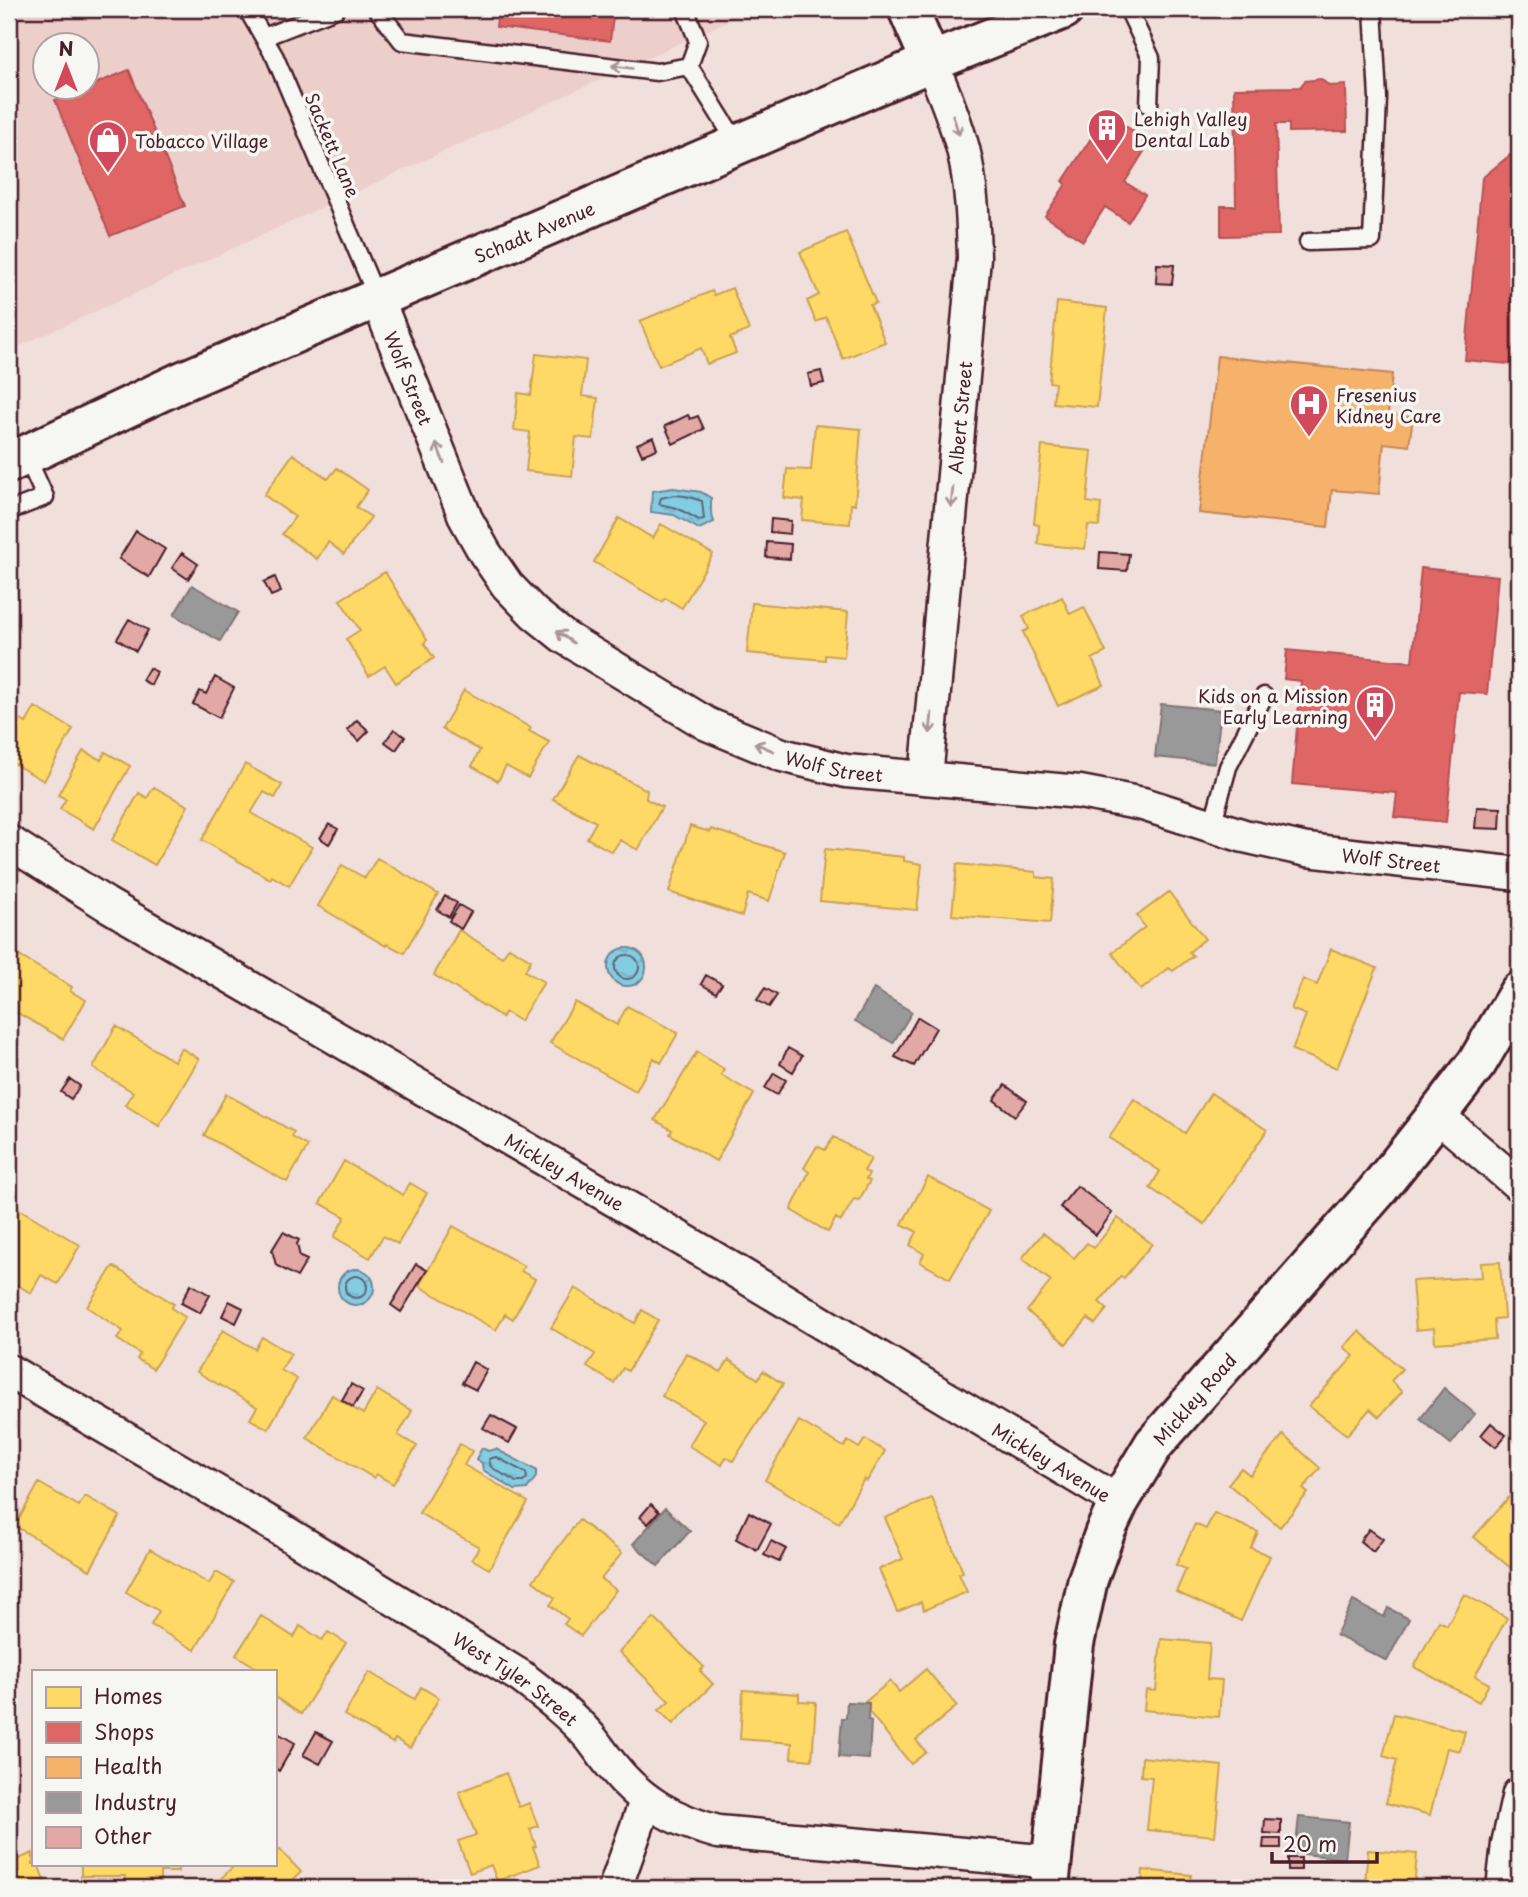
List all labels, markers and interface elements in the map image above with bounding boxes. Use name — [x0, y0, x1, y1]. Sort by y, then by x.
north arrow — [32, 32, 102, 102]
text: N — [58, 34, 74, 62]
one-way arrow — [611, 61, 634, 74]
street label: Sackett Lane — [299, 88, 367, 202]
place label: Lehigh Valley Dental Lab — [1134, 105, 1247, 153]
building icon: Lehigh Valley Dental Lab — [1086, 107, 1128, 162]
one-way arrow — [950, 114, 963, 136]
shop icon: Tobacco Village — [87, 119, 129, 174]
place label: Tobacco Village — [135, 127, 268, 154]
street label: Schadt Avenue — [470, 194, 599, 269]
street label: Wolf Street — [378, 327, 440, 429]
street label: Albert Street — [941, 360, 978, 475]
place label: Fresenius Kidney Care — [1336, 381, 1441, 429]
hospital icon: Fresenius Kidney Care — [1288, 383, 1330, 438]
one-way arrow — [433, 442, 446, 464]
one-way arrow — [945, 485, 958, 508]
one-way arrow — [556, 630, 575, 644]
place label: Kids on a Mission Early Learning — [1198, 682, 1348, 730]
building icon: Kids on a Mission Early Learning — [1354, 684, 1396, 739]
one-way arrow — [924, 712, 937, 734]
one-way arrow — [753, 740, 775, 753]
street label: Wolf Street — [782, 743, 884, 788]
street label: Wolf Street — [1340, 841, 1442, 879]
street label: Mickley Avenue — [500, 1126, 630, 1217]
street label: Mickley Road — [1146, 1347, 1242, 1451]
street label: Mickley Avenue — [987, 1415, 1116, 1508]
street label: West Tyler Street — [448, 1625, 585, 1732]
legend — [32, 1670, 276, 1866]
text: Homes — [94, 1679, 162, 1711]
text: Shops — [94, 1715, 154, 1747]
text: Health — [94, 1749, 162, 1781]
text: Industry — [94, 1785, 177, 1817]
text: Other — [94, 1819, 152, 1851]
scale bar — [1272, 1820, 1378, 1864]
text: 20 m — [1283, 1827, 1337, 1859]

